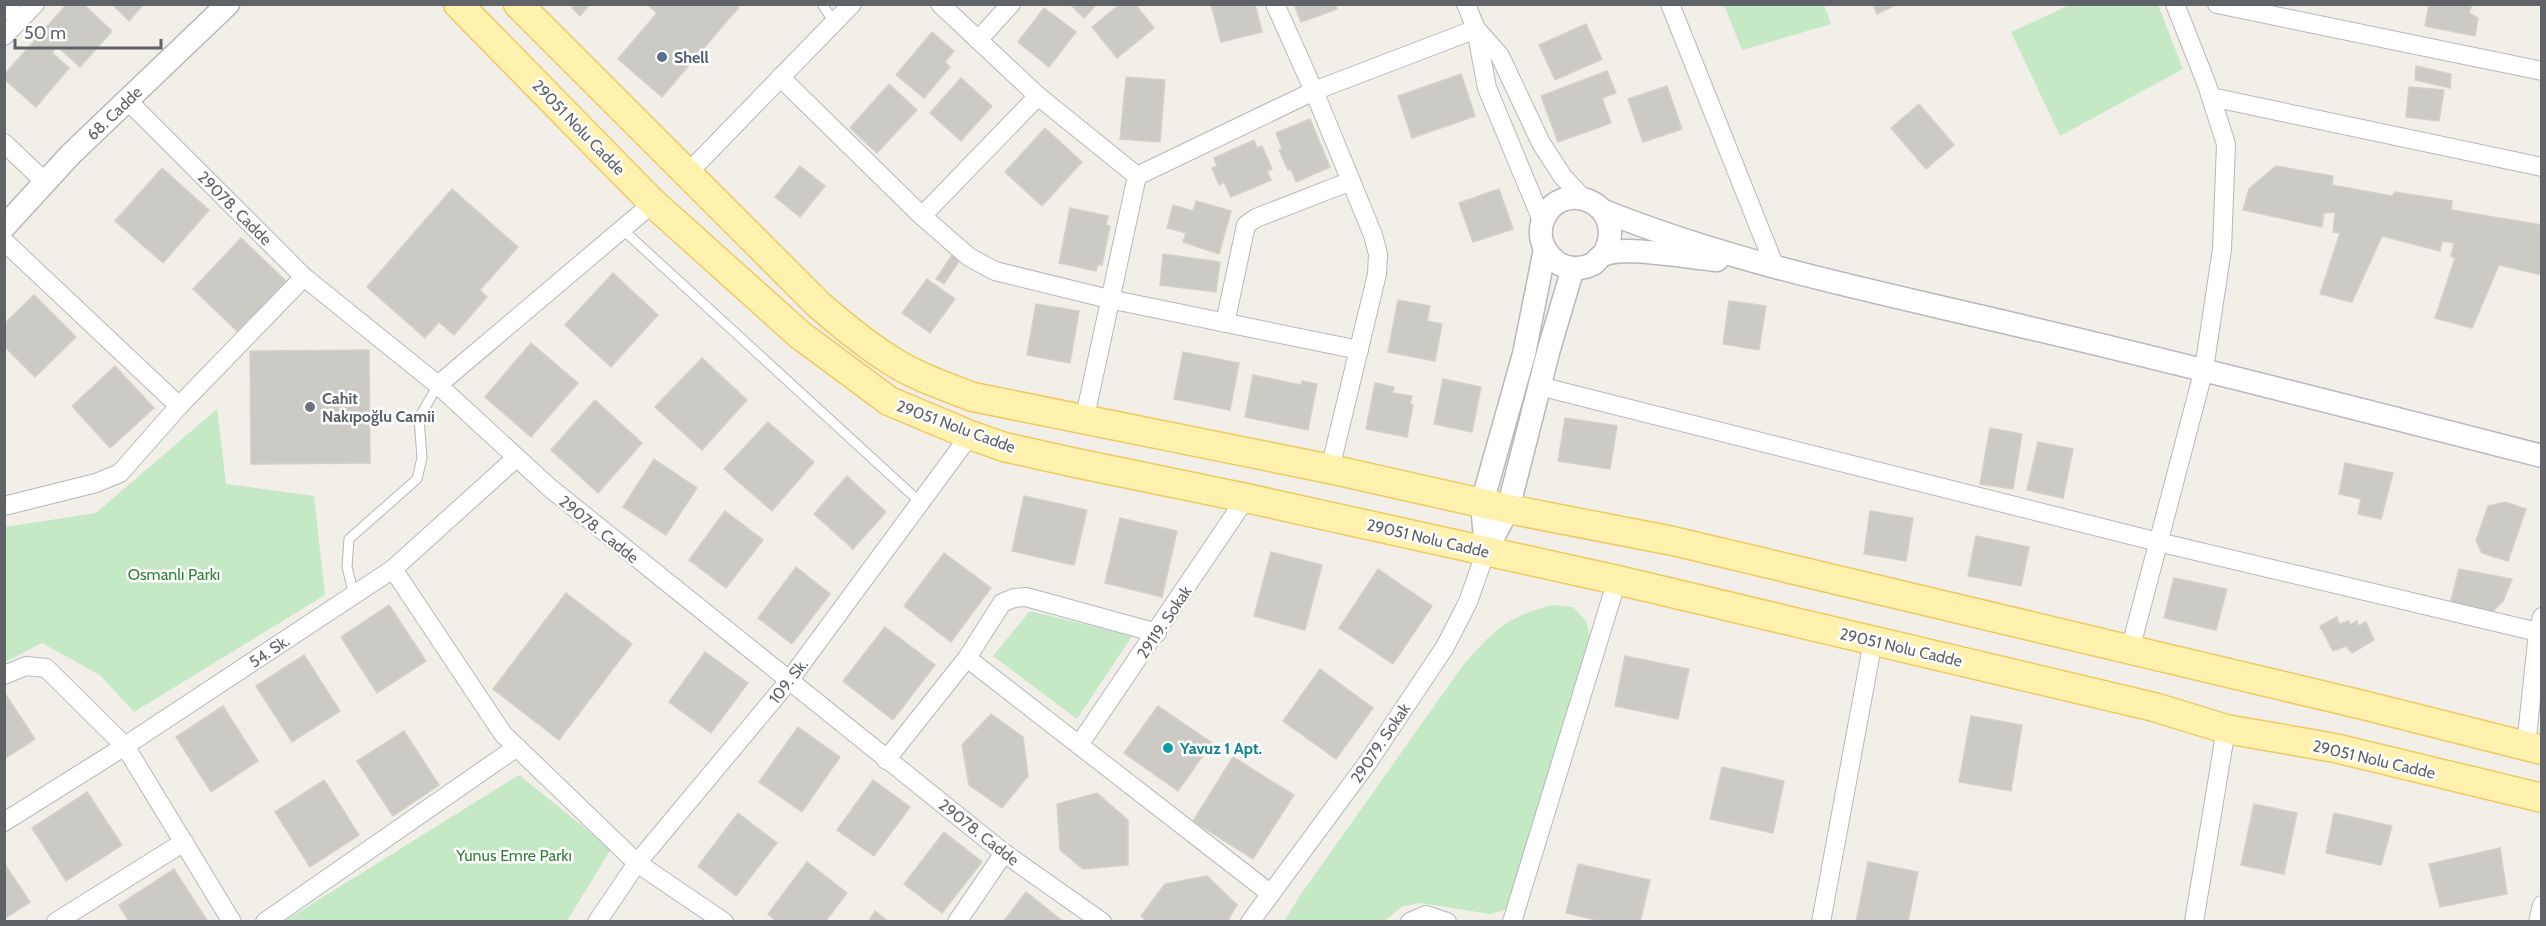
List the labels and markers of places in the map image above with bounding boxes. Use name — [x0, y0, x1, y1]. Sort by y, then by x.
place label: Shell — [674, 48, 709, 67]
marker: Shell — [655, 50, 669, 64]
place label: Cahit Nakıpoğlu Camii — [322, 389, 435, 426]
marker: Cahit Nakıpoğlu Camii — [303, 400, 317, 414]
place label: Yavuz 1 Apt. — [1179, 739, 1262, 758]
marker: Yavuz 1 Apt. — [1161, 741, 1175, 755]

